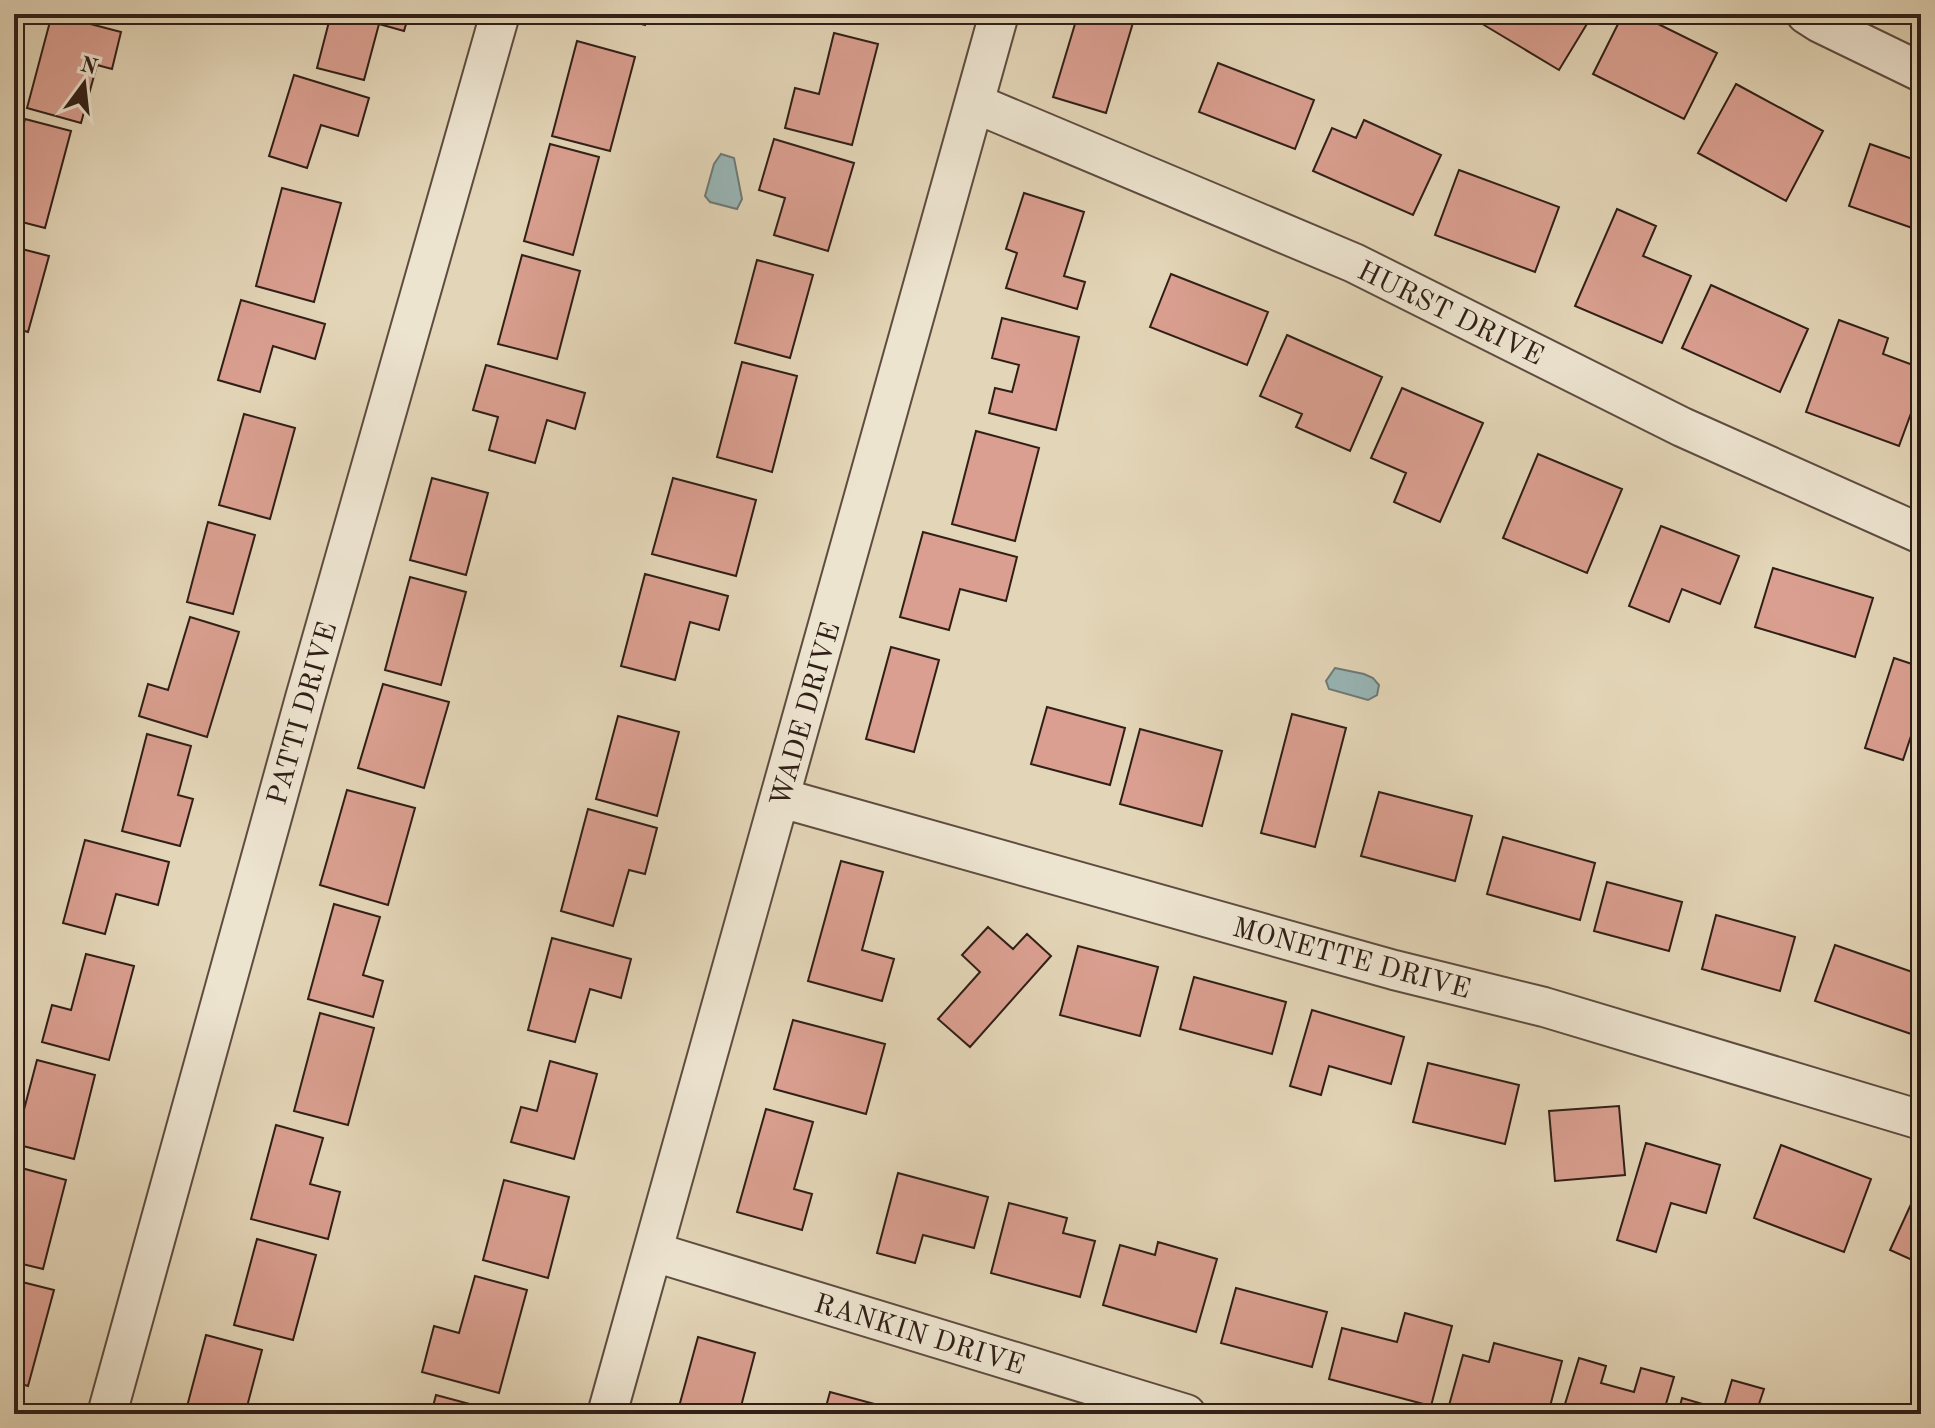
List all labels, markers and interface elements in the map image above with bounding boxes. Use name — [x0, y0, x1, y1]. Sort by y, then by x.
north arrow — [44, 44, 124, 124]
text: N — [78, 54, 100, 79]
street label: HURST DRIVE — [1352, 258, 1547, 372]
street label: PATTI DRIVE — [264, 619, 343, 808]
street label: WADE DRIVE — [767, 620, 847, 810]
street label: MONETTE DRIVE — [1229, 915, 1473, 1005]
street label: RANKIN DRIVE — [811, 1291, 1028, 1381]

